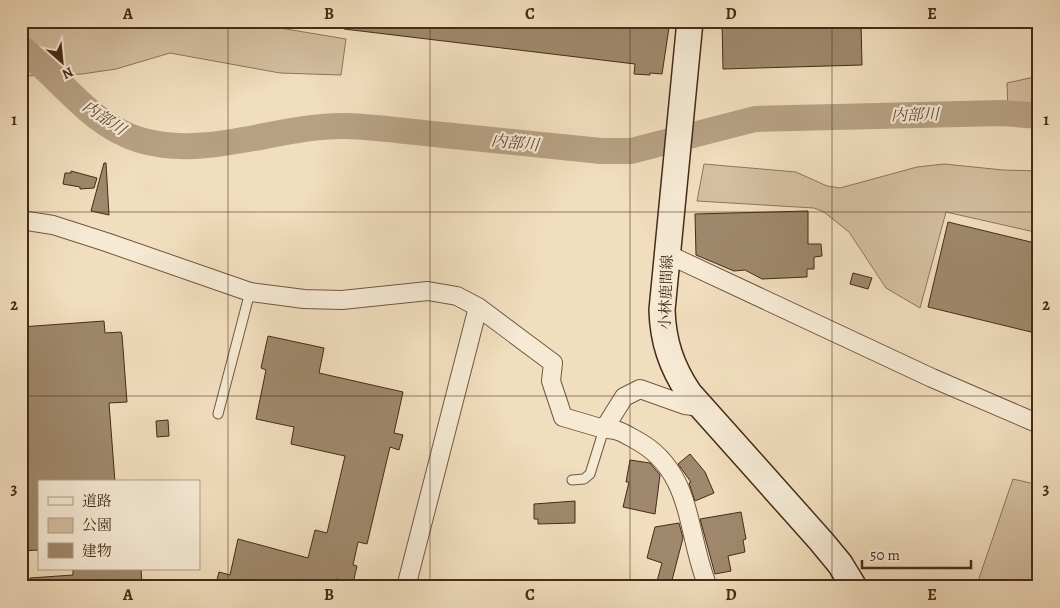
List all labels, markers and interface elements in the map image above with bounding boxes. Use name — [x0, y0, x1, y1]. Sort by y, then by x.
text: A — [122, 3, 134, 25]
text: B — [324, 3, 334, 25]
text: C — [525, 3, 535, 25]
text: D — [725, 3, 737, 25]
text: E — [927, 3, 937, 25]
north arrow — [38, 38, 88, 88]
text: N — [59, 62, 77, 84]
water label: 内部川 — [78, 95, 132, 142]
water label: 内部川 — [891, 104, 941, 126]
text: 1 — [11, 109, 17, 131]
text: 1 — [1043, 109, 1049, 131]
water label: 内部川 — [490, 130, 542, 157]
street label: 小林鹿間線 — [655, 254, 677, 330]
text: 2 — [10, 294, 18, 316]
text: 2 — [1042, 294, 1050, 316]
text: 3 — [11, 478, 18, 500]
text: 3 — [1043, 478, 1050, 500]
legend — [38, 480, 200, 570]
text: 道路 — [82, 491, 112, 511]
text: 公園 — [82, 515, 112, 535]
scale bar — [862, 538, 971, 570]
text: 建物 — [82, 541, 112, 561]
text: 50 m — [870, 545, 900, 565]
text: A — [122, 584, 134, 606]
text: B — [324, 584, 334, 606]
text: C — [525, 584, 535, 606]
text: D — [725, 584, 737, 606]
text: E — [927, 584, 937, 606]

